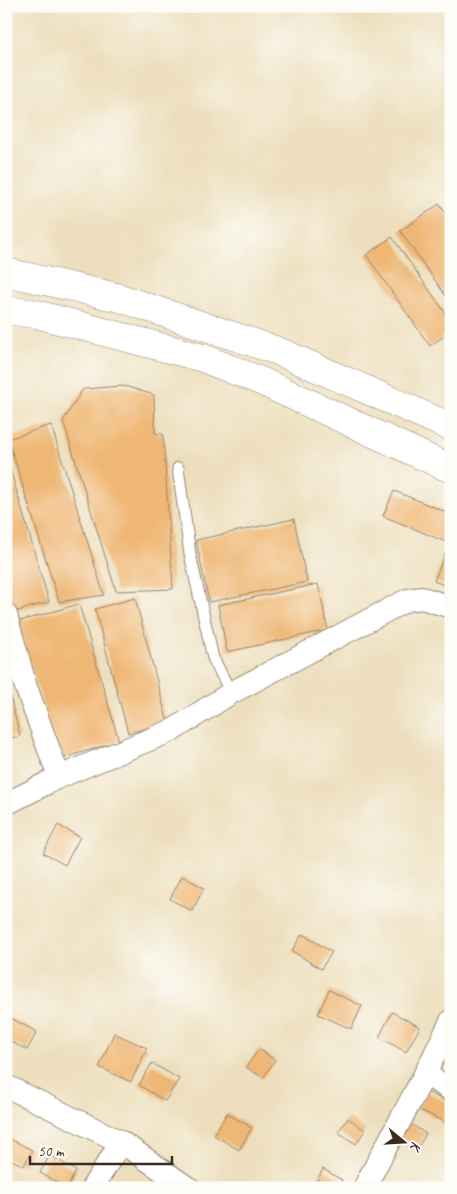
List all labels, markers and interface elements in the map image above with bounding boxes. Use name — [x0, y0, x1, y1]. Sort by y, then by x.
north arrow — [380, 1116, 430, 1166]
scale bar — [30, 1134, 172, 1166]
text: K — [406, 1140, 425, 1155]
text: 50 m — [38, 1142, 65, 1161]

